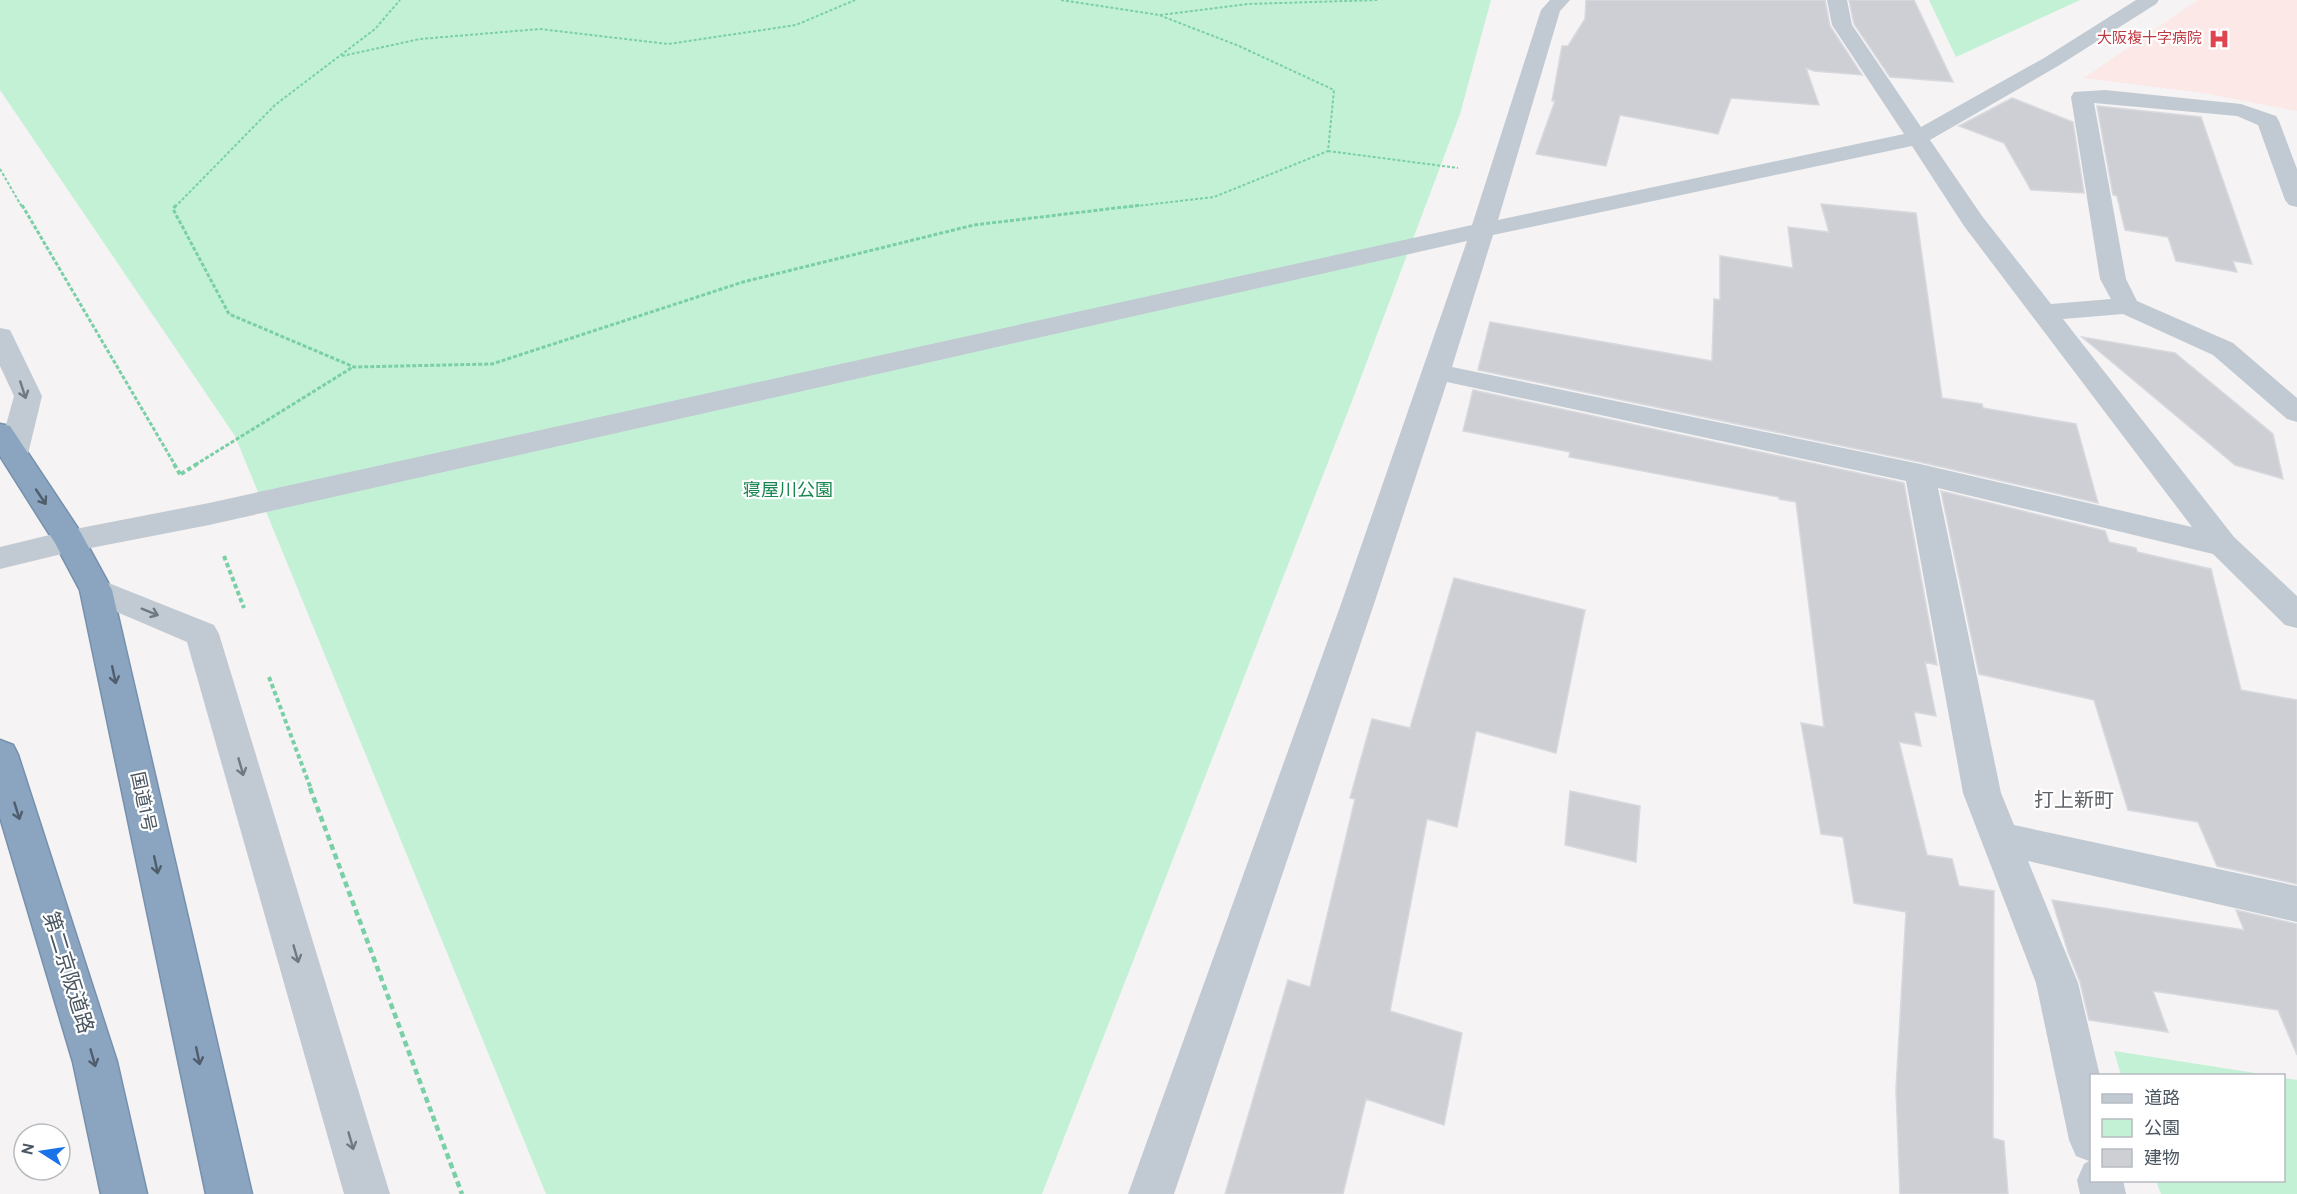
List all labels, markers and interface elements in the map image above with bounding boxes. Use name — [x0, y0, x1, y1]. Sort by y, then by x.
hospital icon: 大阪複十字病院 — [2207, 27, 2231, 51]
place label: 大阪複十字病院 — [2097, 29, 2202, 49]
one-way arrow — [19, 380, 30, 398]
park label: 寝屋川公園 — [743, 480, 833, 503]
one-way arrow — [35, 489, 47, 505]
one-way arrow — [140, 608, 159, 619]
one-way arrow — [109, 665, 121, 684]
one-way arrow — [236, 757, 247, 776]
street label: 国道1号 — [124, 770, 160, 834]
district label: 打上新町 — [2034, 789, 2114, 815]
one-way arrow — [12, 801, 23, 820]
one-way arrow — [151, 856, 163, 875]
street label: 第二京阪道路 — [36, 909, 98, 1037]
one-way arrow — [291, 944, 302, 963]
one-way arrow — [193, 1046, 205, 1065]
one-way arrow — [88, 1048, 99, 1067]
legend — [2090, 1074, 2285, 1182]
text: 道路 — [2144, 1088, 2180, 1111]
text: 公園 — [2144, 1118, 2180, 1141]
north arrow — [12, 1122, 72, 1182]
one-way arrow — [346, 1131, 357, 1150]
text: N — [18, 1142, 40, 1157]
text: 建物 — [2144, 1148, 2180, 1171]

